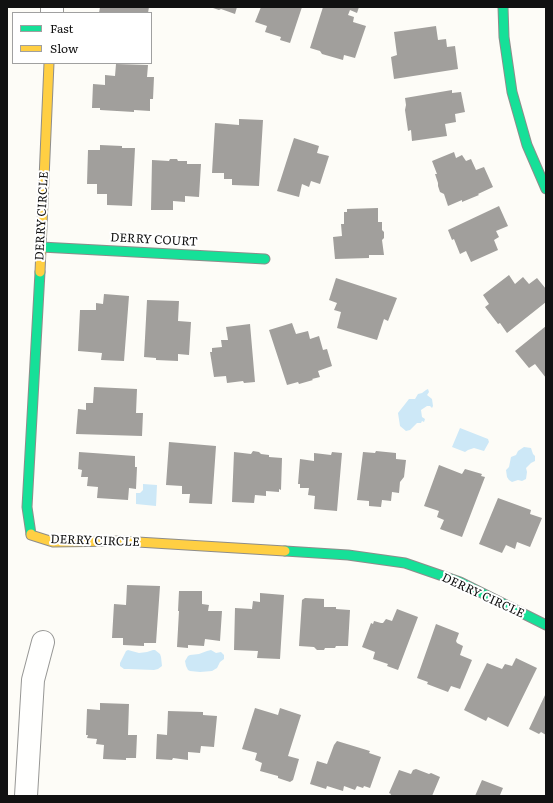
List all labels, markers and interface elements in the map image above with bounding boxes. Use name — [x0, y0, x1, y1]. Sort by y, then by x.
legend — [12, 12, 152, 64]
text: Fast — [50, 19, 73, 37]
text: Slow — [50, 39, 78, 57]
street label: DERRY CIRCLE — [32, 171, 52, 261]
street label: DERRY COURT — [110, 231, 198, 249]
street label: DERRY CIRCLE — [50, 532, 140, 550]
street label: DERRY CIRCLE — [439, 571, 527, 621]

